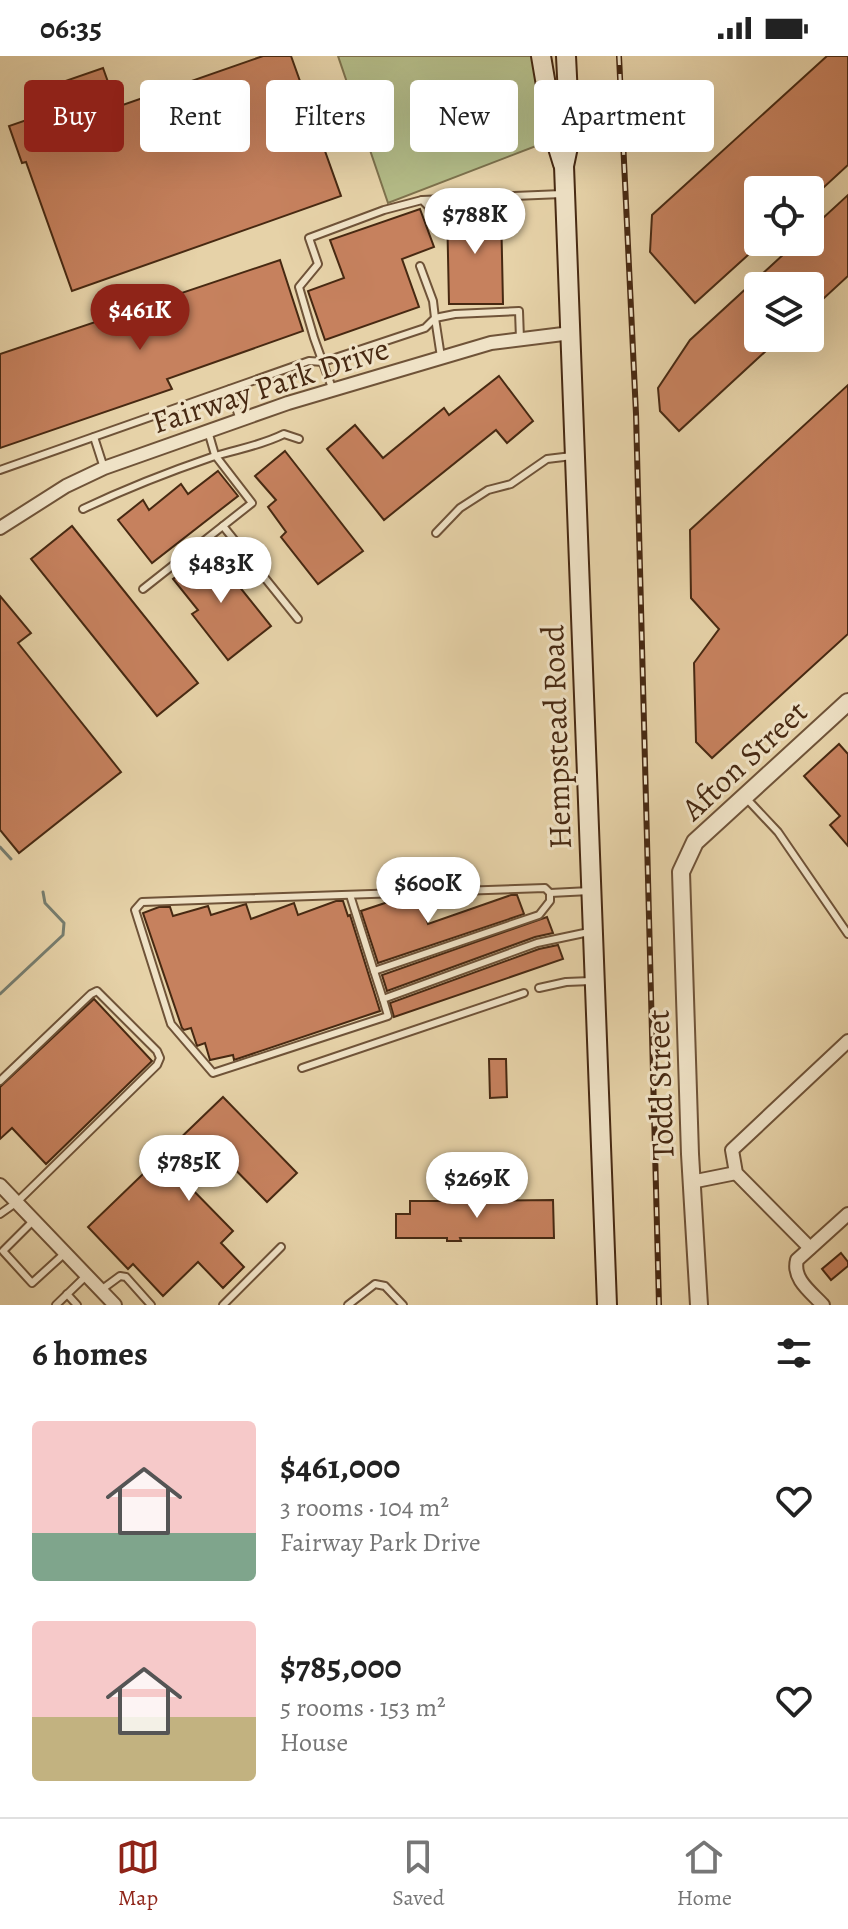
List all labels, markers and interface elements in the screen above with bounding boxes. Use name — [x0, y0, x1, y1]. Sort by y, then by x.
text: 06:35 — [40, 8, 102, 48]
chip: Buy — [24, 80, 124, 152]
chip: Rent — [140, 80, 250, 152]
chip: Filters — [266, 80, 394, 152]
chip: New — [410, 80, 518, 152]
chip: Apartment — [534, 80, 714, 152]
map controls — [744, 176, 824, 352]
button: locate — [744, 176, 824, 256]
pin: $788K — [419, 188, 531, 256]
text: $788K — [442, 196, 508, 231]
button: layers — [744, 272, 824, 352]
pin: $461K — [84, 284, 196, 352]
text: $461K — [109, 292, 171, 327]
street label: Fairway Park Drive — [146, 326, 394, 444]
pin: $483K — [165, 537, 277, 605]
text: $483K — [188, 545, 254, 580]
street label: Hempstead Road — [530, 623, 582, 850]
street label: Afton Street — [670, 690, 817, 831]
pin: $600K — [372, 857, 484, 925]
text: $600K — [394, 865, 462, 900]
street label: Todd Street — [635, 1009, 685, 1161]
pin: $785K — [133, 1135, 245, 1203]
text: $785K — [157, 1143, 221, 1178]
pin: $269K — [421, 1152, 533, 1220]
text: $269K — [444, 1160, 510, 1195]
text: 6 homes — [32, 1330, 148, 1377]
icon: filters — [772, 1331, 816, 1375]
text: $461,000 — [280, 1443, 400, 1490]
icon: home — [96, 1453, 192, 1549]
icon: heart — [772, 1479, 816, 1523]
text: 3 rooms · 104 m² — [280, 1490, 449, 1525]
text: Fairway Park Drive — [280, 1525, 481, 1560]
text: $785,000 — [280, 1643, 402, 1690]
icon: home — [96, 1653, 192, 1749]
icon: heart — [772, 1679, 816, 1723]
text: 5 rooms · 153 m² — [280, 1690, 446, 1725]
text: House — [280, 1725, 348, 1760]
tab: Map — [116, 1835, 160, 1913]
tab: Saved — [392, 1835, 444, 1913]
tab: Home — [677, 1835, 732, 1913]

